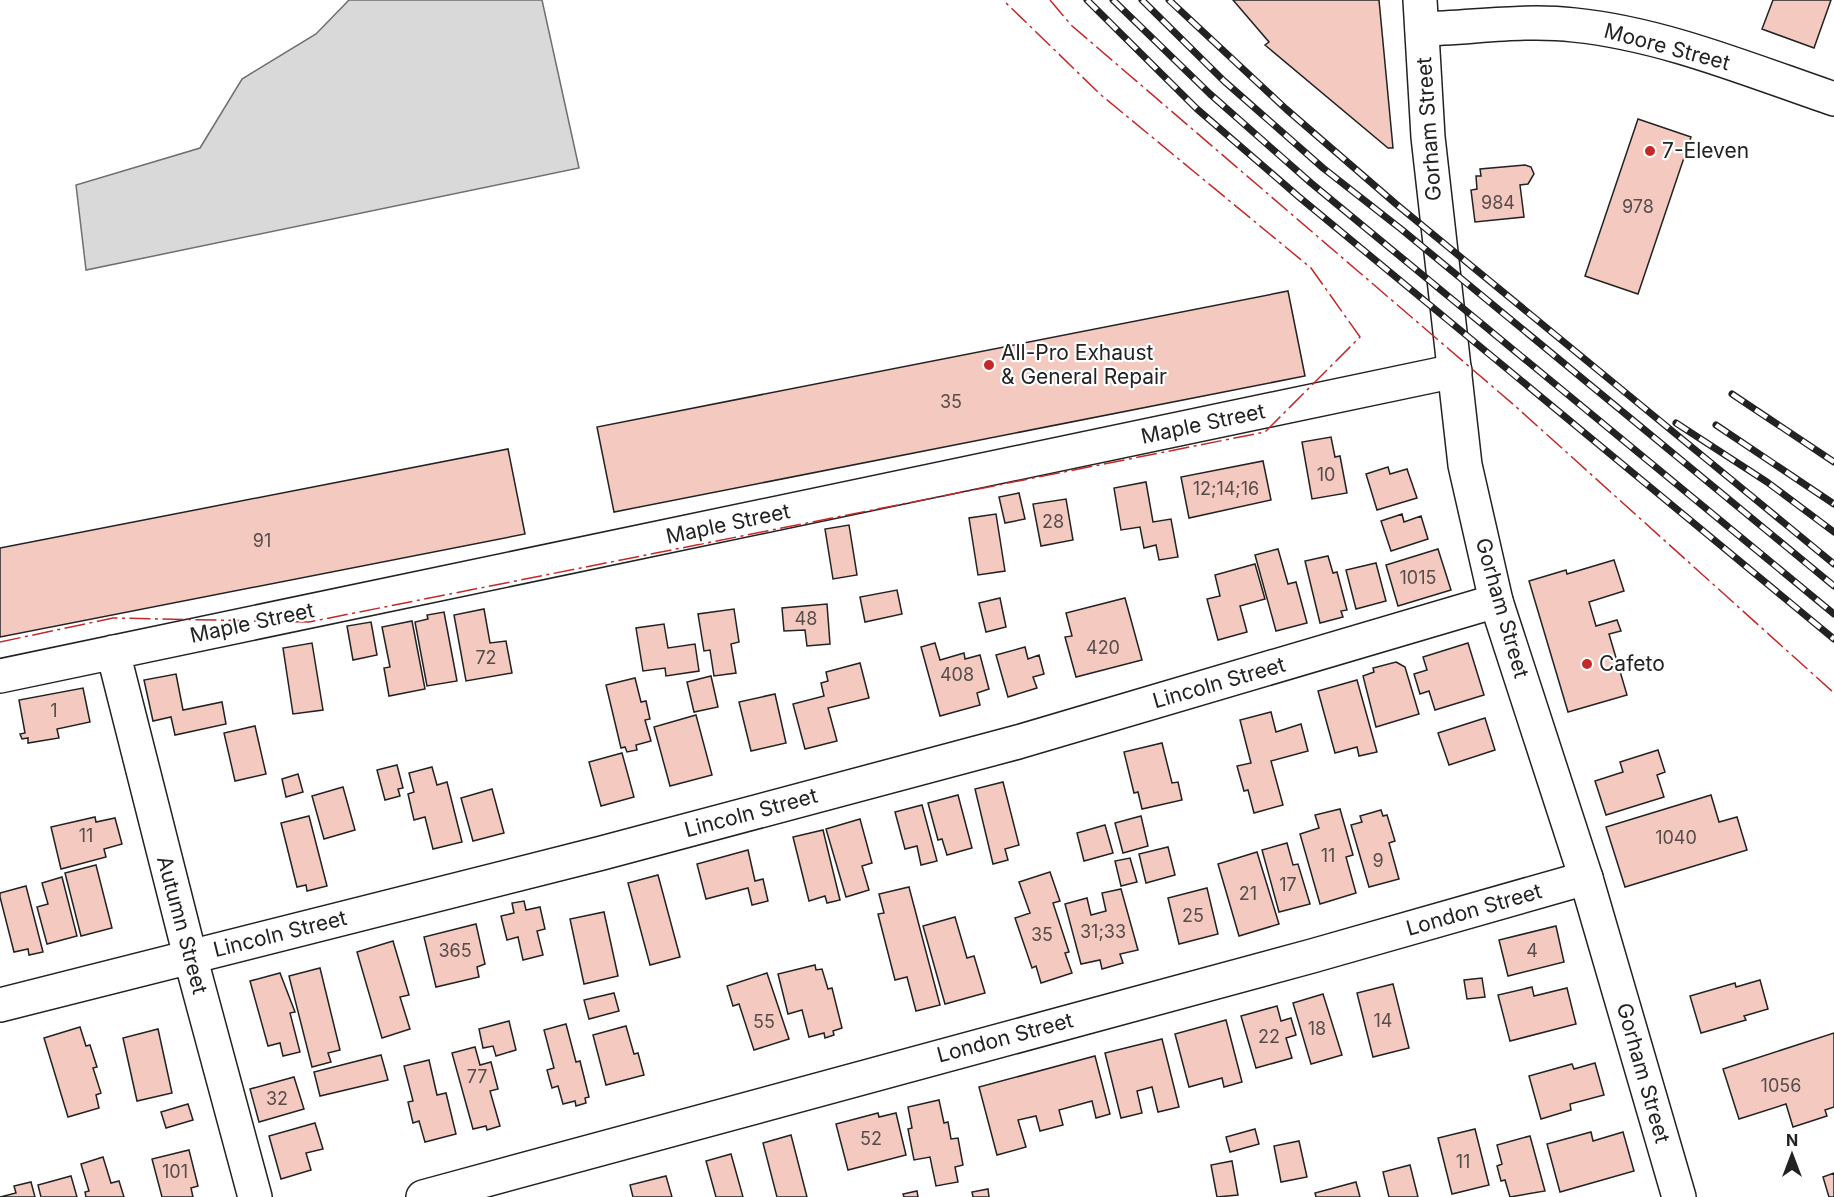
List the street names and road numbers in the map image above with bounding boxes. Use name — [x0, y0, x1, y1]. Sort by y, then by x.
street label: Moore Street — [1602, 18, 1733, 75]
street label: Gorham Street — [1411, 56, 1446, 202]
street label: Maple Street — [1139, 398, 1267, 449]
street label: Maple Street — [664, 498, 792, 549]
street label: Gorham Street — [1471, 535, 1534, 681]
street label: Maple Street — [188, 597, 316, 648]
street label: Lincoln Street — [1150, 652, 1288, 713]
street label: Lincoln Street — [682, 783, 820, 842]
street label: Autumn Street — [152, 853, 213, 997]
street label: London Street — [1403, 878, 1545, 941]
street label: Lincoln Street — [211, 905, 349, 962]
street label: Gorham Street — [1612, 1000, 1675, 1146]
street label: London Street — [934, 1007, 1076, 1068]

